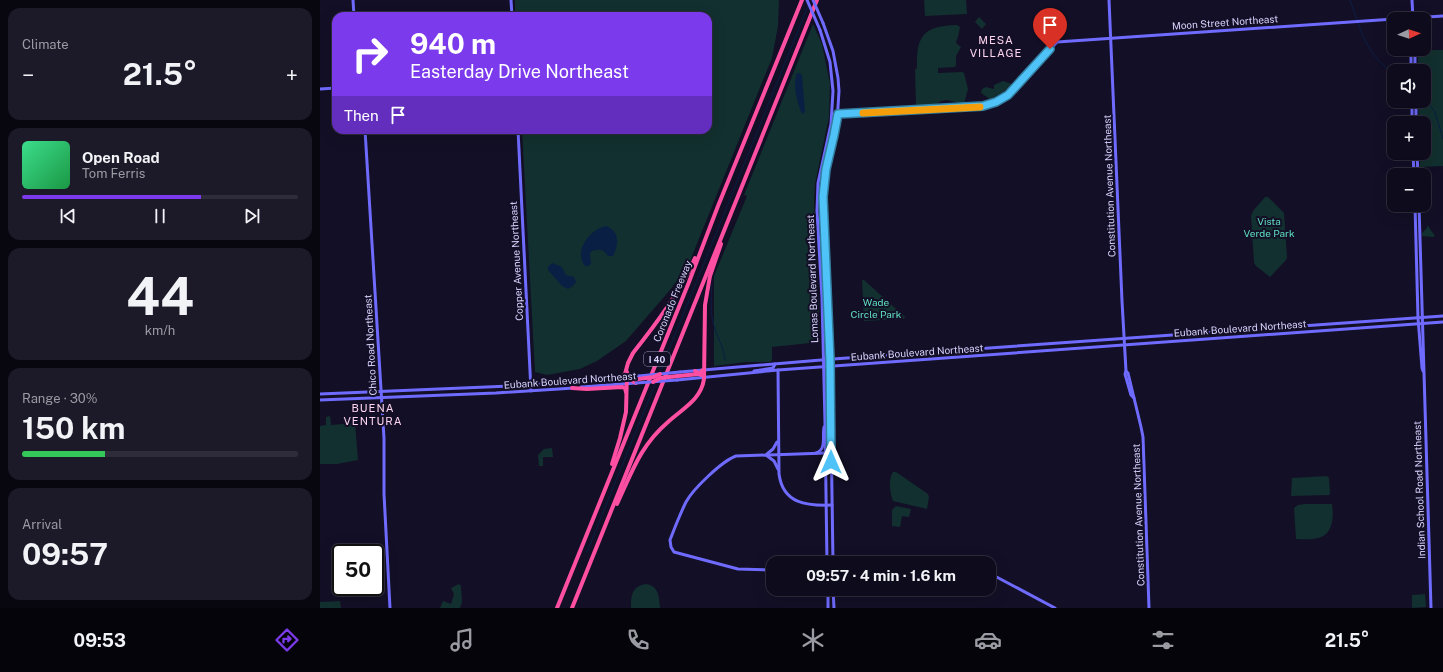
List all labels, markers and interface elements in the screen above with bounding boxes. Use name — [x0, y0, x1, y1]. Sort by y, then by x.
pin — [1033, 8, 1067, 49]
street label: Moon Street Northeast — [1172, 12, 1279, 32]
north arrow — [1387, 12, 1431, 56]
map controls — [1387, 12, 1431, 212]
icon: arrive — [1039, 14, 1061, 36]
text: 940 m — [410, 27, 496, 60]
icon: right — [344, 28, 396, 80]
district label: MESA VILLAGE — [970, 34, 1022, 59]
text: Climate — [22, 37, 69, 52]
text: 21.5° — [123, 56, 197, 92]
text: Easterday Drive Northeast — [410, 61, 629, 82]
text: − — [22, 62, 34, 88]
text: + — [286, 62, 298, 88]
button: sound — [1387, 64, 1431, 108]
icon: arrive — [387, 104, 409, 126]
text: Then — [344, 107, 379, 124]
street label: Constitution Avenue Northeast — [1101, 114, 1117, 257]
button: + — [1387, 116, 1431, 160]
text: Open Road — [82, 149, 160, 166]
text: Tom Ferris — [82, 166, 145, 181]
button: − — [1387, 168, 1431, 212]
street label: Copper Avenue Northeast — [507, 201, 525, 321]
icon: previous — [57, 205, 79, 227]
icon: pause — [149, 205, 171, 227]
icon: next — [241, 205, 263, 227]
street label: Lomas Boulevard Northeast — [804, 214, 820, 343]
park label: Vista Verde Park — [1243, 215, 1295, 239]
street label: Coronado Freeway — [650, 258, 694, 343]
text: 44 — [126, 266, 194, 327]
street label: Chico Road Northeast — [361, 294, 379, 396]
park label: Wade Circle Park — [851, 296, 902, 320]
street label: Eubank Boulevard Northeast — [1173, 317, 1307, 339]
text: km/h — [145, 323, 175, 338]
street label: Eubank Boulevard Northeast — [850, 341, 984, 363]
road number: I 40 — [644, 352, 670, 366]
street label: Eubank Boulevard Northeast — [503, 369, 637, 391]
text: Range · 30% — [22, 391, 98, 406]
district label: BUENA VENTURA — [343, 402, 403, 427]
text: 150 km — [22, 410, 125, 446]
street label: Indian School Road Northeast — [1411, 421, 1427, 559]
position arrow — [810, 441, 852, 483]
street label: Constitution Avenue Northeast — [1130, 443, 1146, 586]
text: Arrival — [22, 517, 62, 532]
text: 09:57 — [22, 536, 108, 572]
speed limit sign: 50 — [332, 544, 384, 596]
text: 09:57 · 4 min · 1.6 km — [806, 567, 956, 584]
icon: directions — [273, 626, 301, 654]
icon: music — [448, 626, 476, 654]
icon: phone — [624, 626, 652, 654]
icon: climate — [799, 626, 827, 654]
icon: car — [974, 626, 1002, 654]
icon: filters — [1149, 626, 1177, 654]
text: 09:53 — [74, 630, 126, 651]
text: 21.5° — [1325, 630, 1369, 651]

